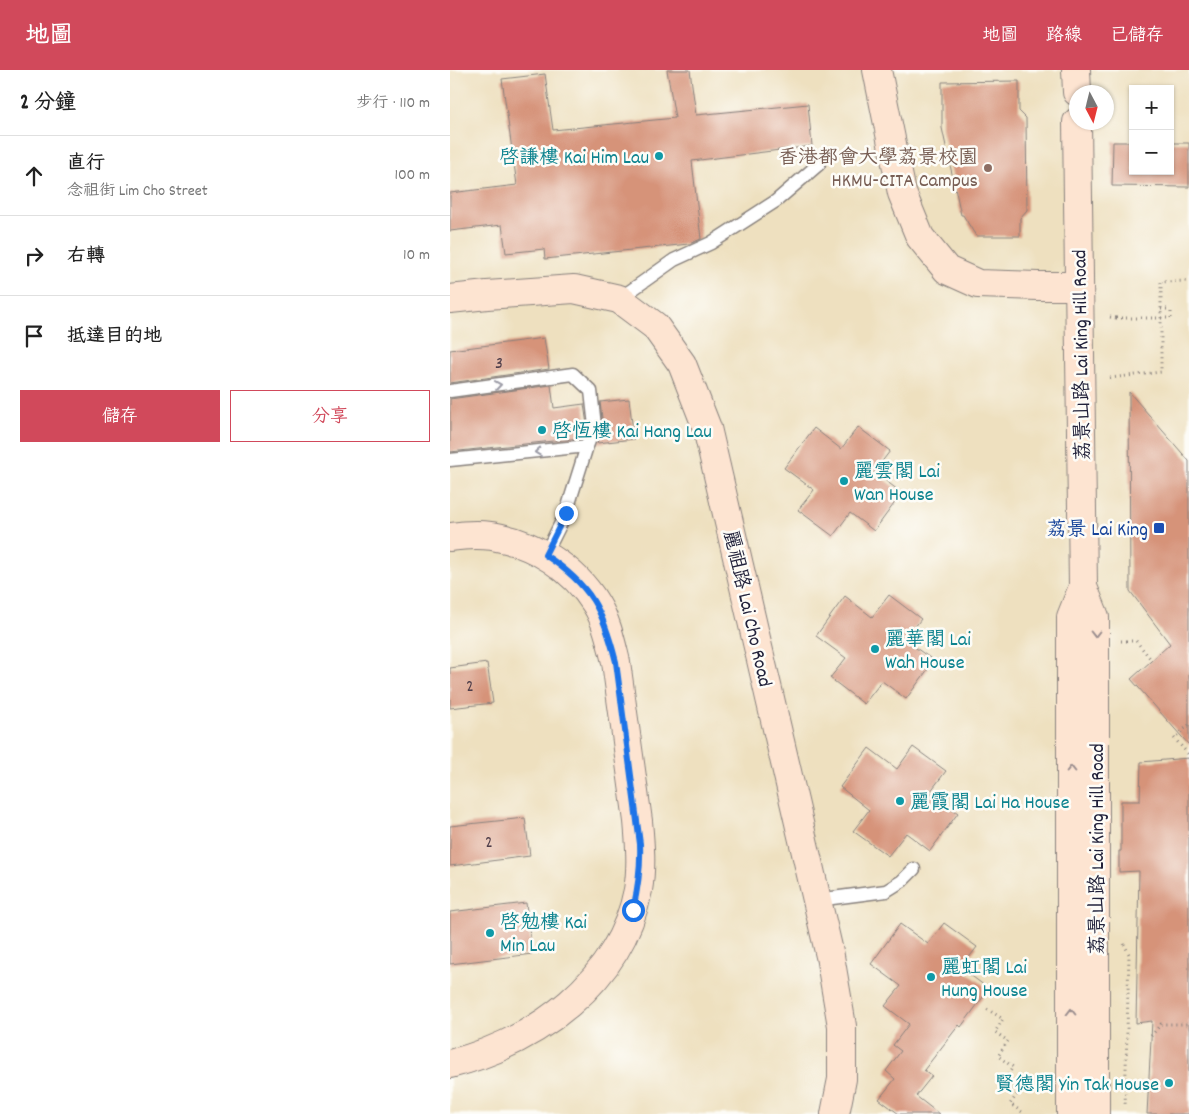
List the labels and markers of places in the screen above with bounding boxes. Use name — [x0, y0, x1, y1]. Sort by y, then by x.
place label: 啓謙樓 Kai Him Lau — [499, 145, 649, 173]
place label: 香港都會大學荔景校園 HKMU-CITA Campus — [778, 145, 978, 196]
marker: 啓謙樓 Kai Him Lau — [653, 150, 665, 162]
marker: 香港都會大學荔景校園 HKMU-CITA Campus — [982, 162, 994, 174]
place label: 啓恆樓 Kai Hang Lau — [552, 419, 712, 447]
marker: 啓恆樓 Kai Hang Lau — [536, 424, 548, 436]
place label: 麗雲閣 Lai Wan House — [854, 459, 940, 510]
marker: 麗雲閣 Lai Wan House — [838, 475, 850, 487]
place label: 荔景 Lai King — [1047, 517, 1148, 545]
marker: 荔景 Lai King — [1152, 521, 1166, 535]
place label: 麗華閣 Lai Wah House — [885, 627, 971, 678]
marker: 麗華閣 Lai Wah House — [869, 643, 881, 655]
place label: 麗霞閣 Lai Ha House — [910, 790, 1070, 818]
marker: 麗霞閣 Lai Ha House — [894, 795, 906, 807]
place label: 啓勉樓 Kai Min Lau — [500, 910, 587, 961]
marker: 啓勉樓 Kai Min Lau — [484, 927, 496, 939]
place label: 麗虹閣 Lai Hung House — [941, 955, 1028, 1006]
marker: 麗虹閣 Lai Hung House — [925, 971, 937, 983]
place label: 賢德閣 Yin Tak House — [994, 1072, 1159, 1100]
marker: 賢德閣 Yin Tak House — [1163, 1077, 1175, 1089]

